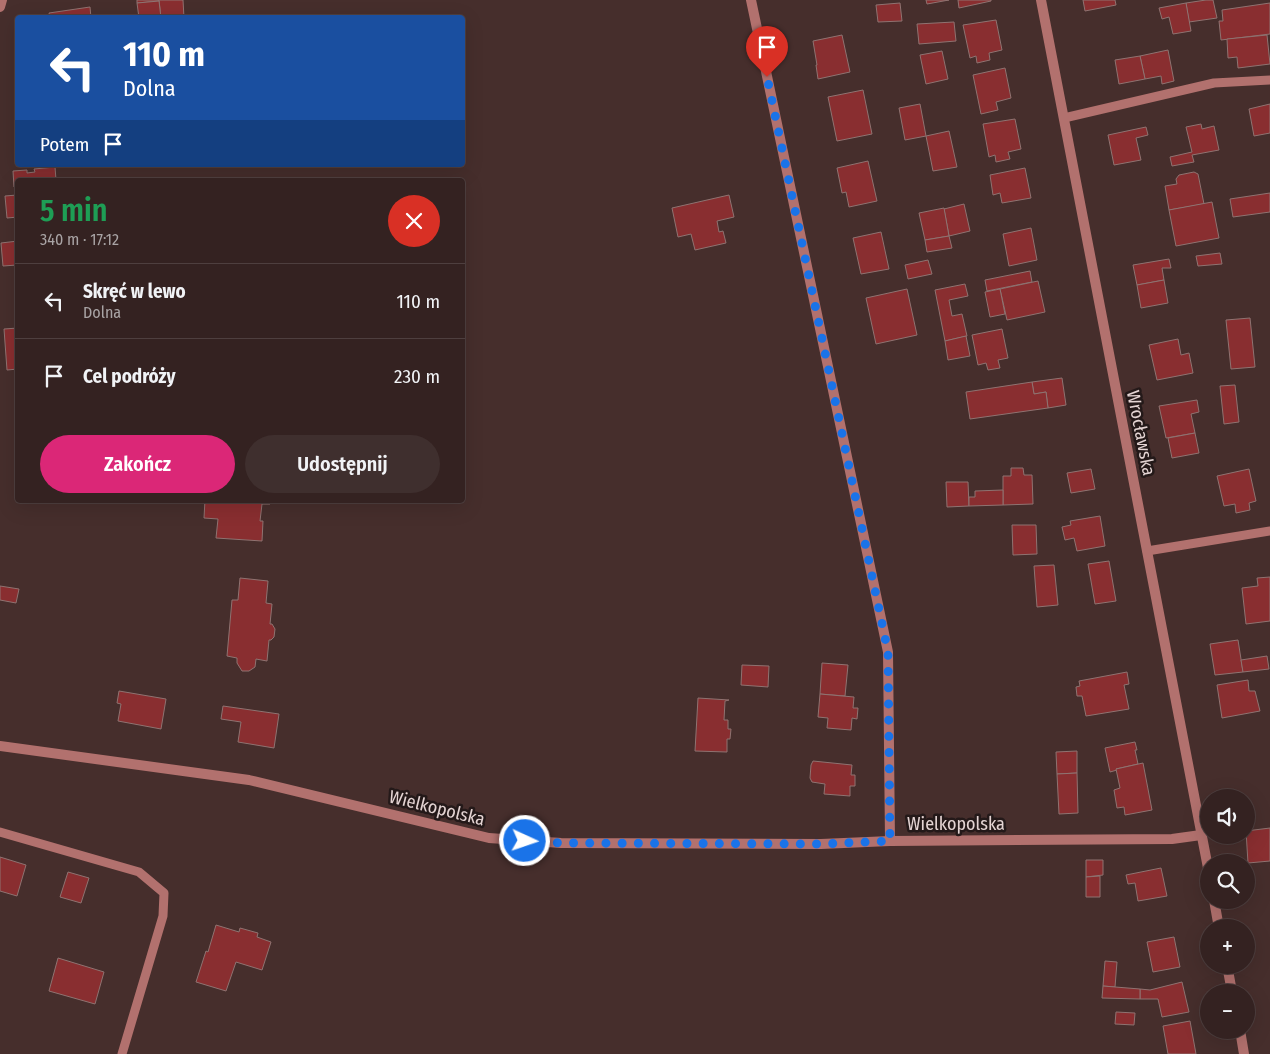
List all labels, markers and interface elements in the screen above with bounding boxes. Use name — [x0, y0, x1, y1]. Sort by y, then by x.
pin — [746, 26, 788, 77]
text: 110 m — [123, 33, 205, 75]
icon: arrive — [753, 33, 781, 61]
icon: left — [40, 35, 105, 100]
text: Dolna — [123, 75, 176, 102]
icon: arrive — [99, 130, 127, 158]
text: Potem — [40, 133, 89, 156]
text: 5 min — [40, 193, 107, 229]
button: close — [388, 195, 440, 247]
text: 340 m · 17:12 — [40, 230, 119, 249]
text: Skręć w lewo — [83, 280, 186, 303]
icon: left — [40, 287, 68, 315]
text: 110 m — [396, 290, 440, 313]
text: Dolna — [83, 303, 121, 322]
icon: arrive — [40, 362, 68, 390]
text: Cel podróży — [83, 365, 176, 388]
text: 230 m — [394, 365, 440, 388]
street label: Wrocławska — [1122, 389, 1160, 478]
button: Zakończ — [40, 435, 235, 493]
button: Udostępnij — [245, 435, 440, 493]
street label: Wielkopolska — [387, 785, 487, 831]
map controls — [1200, 789, 1255, 1039]
button: sound — [1200, 789, 1255, 844]
street label: Wielkopolska — [907, 813, 1005, 835]
position arrow — [498, 814, 550, 866]
button: search — [1200, 854, 1255, 909]
button: + — [1200, 919, 1255, 974]
button: − — [1200, 984, 1255, 1039]

